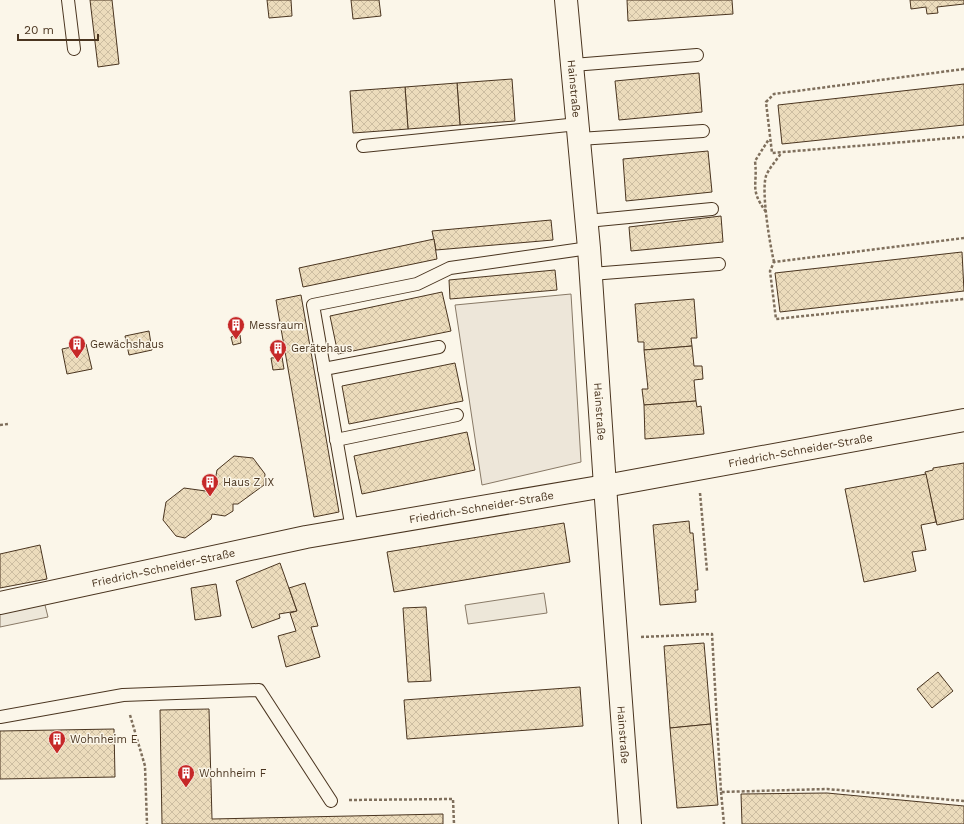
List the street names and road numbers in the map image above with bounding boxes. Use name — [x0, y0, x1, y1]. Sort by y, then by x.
street label: Hainstraße — [565, 59, 583, 118]
street label: Hainstraße — [591, 382, 608, 441]
street label: Friedrich-Schneider-Straße — [727, 431, 874, 470]
street label: Friedrich-Schneider-Straße — [408, 489, 555, 526]
street label: Friedrich-Schneider-Straße — [90, 546, 236, 590]
street label: Hainstraße — [614, 705, 632, 764]

